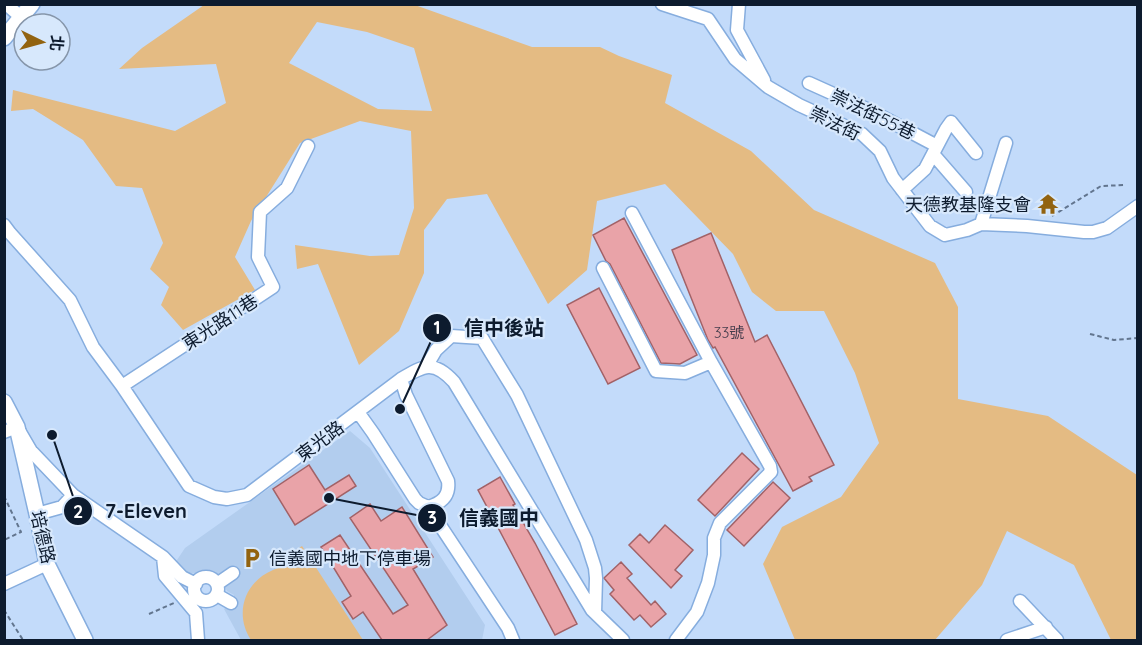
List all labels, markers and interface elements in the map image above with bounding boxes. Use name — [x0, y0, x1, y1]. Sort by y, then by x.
north arrow — [12, 12, 72, 72]
text: 北 — [46, 34, 68, 52]
street label: 崇法街55巷 — [827, 84, 919, 144]
street label: 崇法街 — [806, 101, 864, 145]
temple icon: 天德教基隆支會 — [1036, 192, 1060, 216]
place label: 天德教基隆支會 — [905, 193, 1031, 216]
street label: 東光路11巷 — [178, 289, 262, 355]
callout: 信中後站 — [422, 309, 556, 347]
text: 信中後站 — [464, 315, 544, 340]
text: 1 — [433, 316, 441, 339]
house number: 33號 — [714, 323, 744, 342]
street label: 東光路 — [292, 416, 348, 466]
callout: 7-Eleven — [63, 492, 199, 530]
text: 7-Eleven — [105, 498, 187, 523]
callout: 信義國中 — [417, 499, 551, 537]
text: 2 — [73, 500, 83, 523]
text: 信義國中 — [459, 505, 539, 530]
text: 3 — [427, 506, 437, 529]
street label: 培德路 — [26, 508, 60, 566]
parking icon: 信義國中地下停車場 — [240, 546, 264, 570]
place label: 信義國中地下停車場 — [269, 547, 431, 570]

